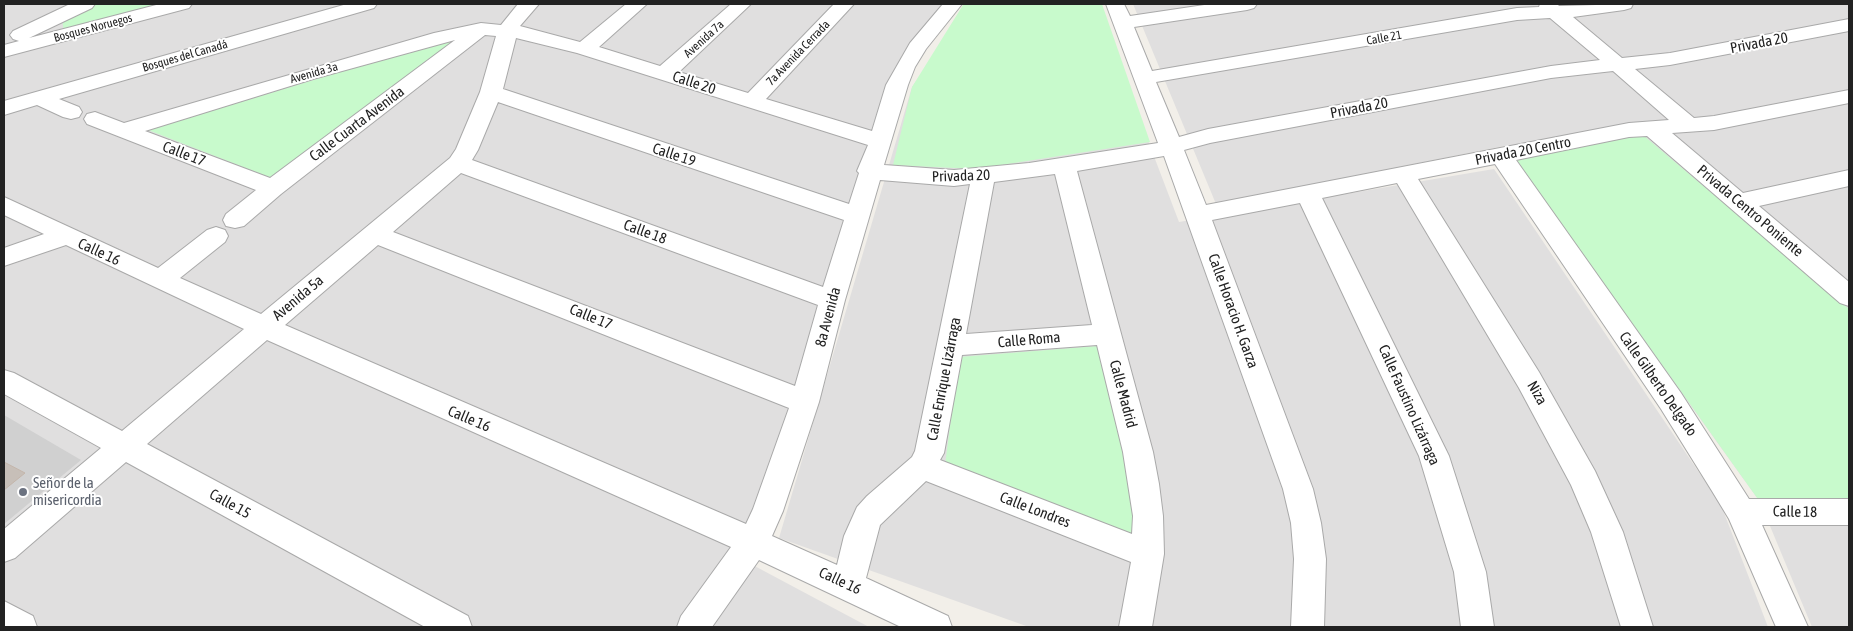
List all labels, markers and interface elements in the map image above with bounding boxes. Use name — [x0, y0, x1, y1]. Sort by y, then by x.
street label: Bosques Noruegos — [52, 11, 134, 45]
street label: Avenida 7a — [681, 17, 727, 61]
street label: 7a Avenida Cerrada — [763, 17, 833, 89]
street label: Calle 21 — [1365, 28, 1403, 48]
street label: Privada 20 — [1729, 29, 1789, 57]
street label: Bosques del Canadá — [141, 37, 229, 75]
street label: Avenida 3a — [289, 59, 339, 87]
street label: Calle 20 — [670, 68, 718, 98]
street label: Calle Cuarta Avenida — [306, 83, 408, 165]
street label: Privada 20 — [1329, 94, 1389, 122]
street label: Privada 20 Centro — [1474, 133, 1572, 169]
street label: Calle 17 — [160, 138, 208, 170]
street label: Calle 19 — [650, 140, 698, 170]
street label: Privada Centro Poniente — [1693, 161, 1807, 261]
street label: Privada 20 — [931, 166, 991, 186]
street label: Calle 18 — [621, 216, 669, 248]
street label: Calle 16 — [75, 234, 123, 270]
street label: Calle Horacio H. Garza — [1204, 251, 1262, 371]
street label: Avenida 5a — [269, 271, 327, 325]
street label: 8a Avenida — [811, 285, 845, 349]
street label: Calle 17 — [567, 300, 615, 334]
street label: Calle Enrique Lizárraga — [923, 316, 965, 442]
street label: Calle Roma — [997, 328, 1061, 352]
street label: Calle Gilberto Delgado — [1615, 328, 1701, 440]
street label: Calle Faustino Lizárraga — [1374, 342, 1444, 468]
street label: Calle Madrid — [1105, 358, 1141, 430]
street label: Niza — [1523, 378, 1551, 408]
street label: Calle 16 — [445, 402, 493, 436]
place label: Señor de la misericordia — [33, 474, 102, 509]
street label: Calle 15 — [206, 485, 254, 523]
marker: Señor de la misericordia — [17, 486, 29, 498]
street label: Calle Londres — [997, 488, 1073, 532]
street label: Calle 18 — [1773, 503, 1817, 521]
street label: Calle 16 — [816, 563, 864, 599]

